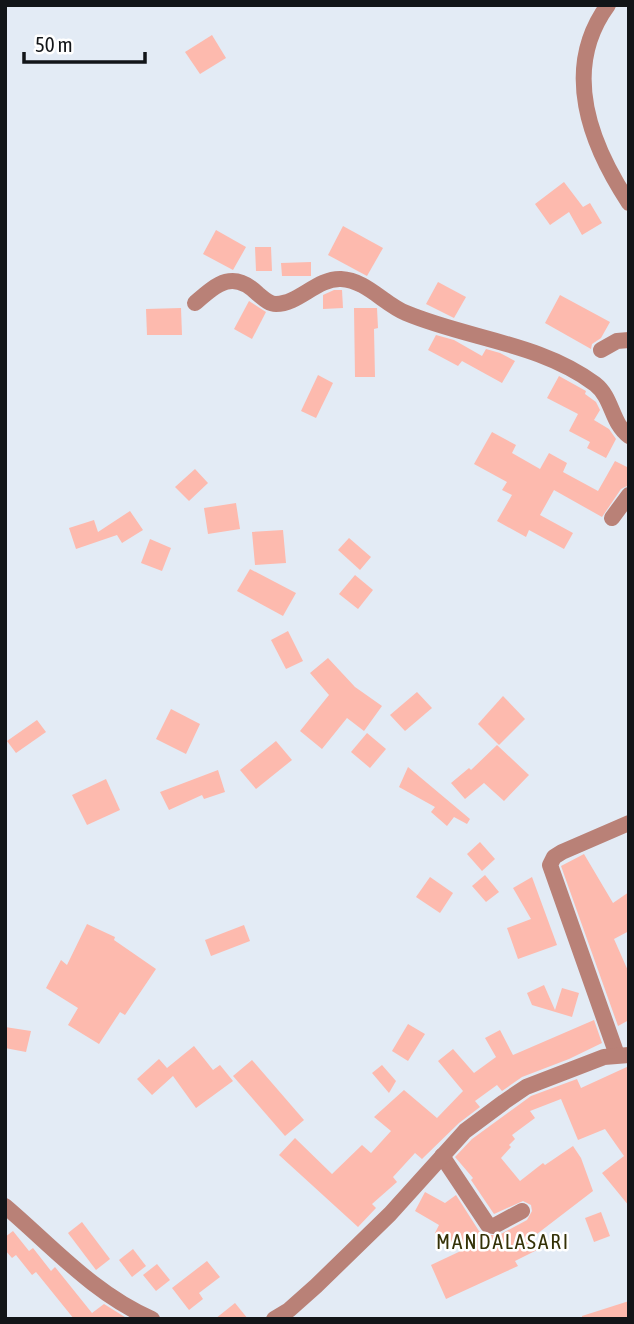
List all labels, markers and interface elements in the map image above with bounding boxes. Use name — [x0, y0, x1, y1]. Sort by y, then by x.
scale bar — [24, 21, 145, 65]
text: 50 m — [35, 32, 73, 56]
district label: MANDALASARI — [436, 1229, 570, 1253]

